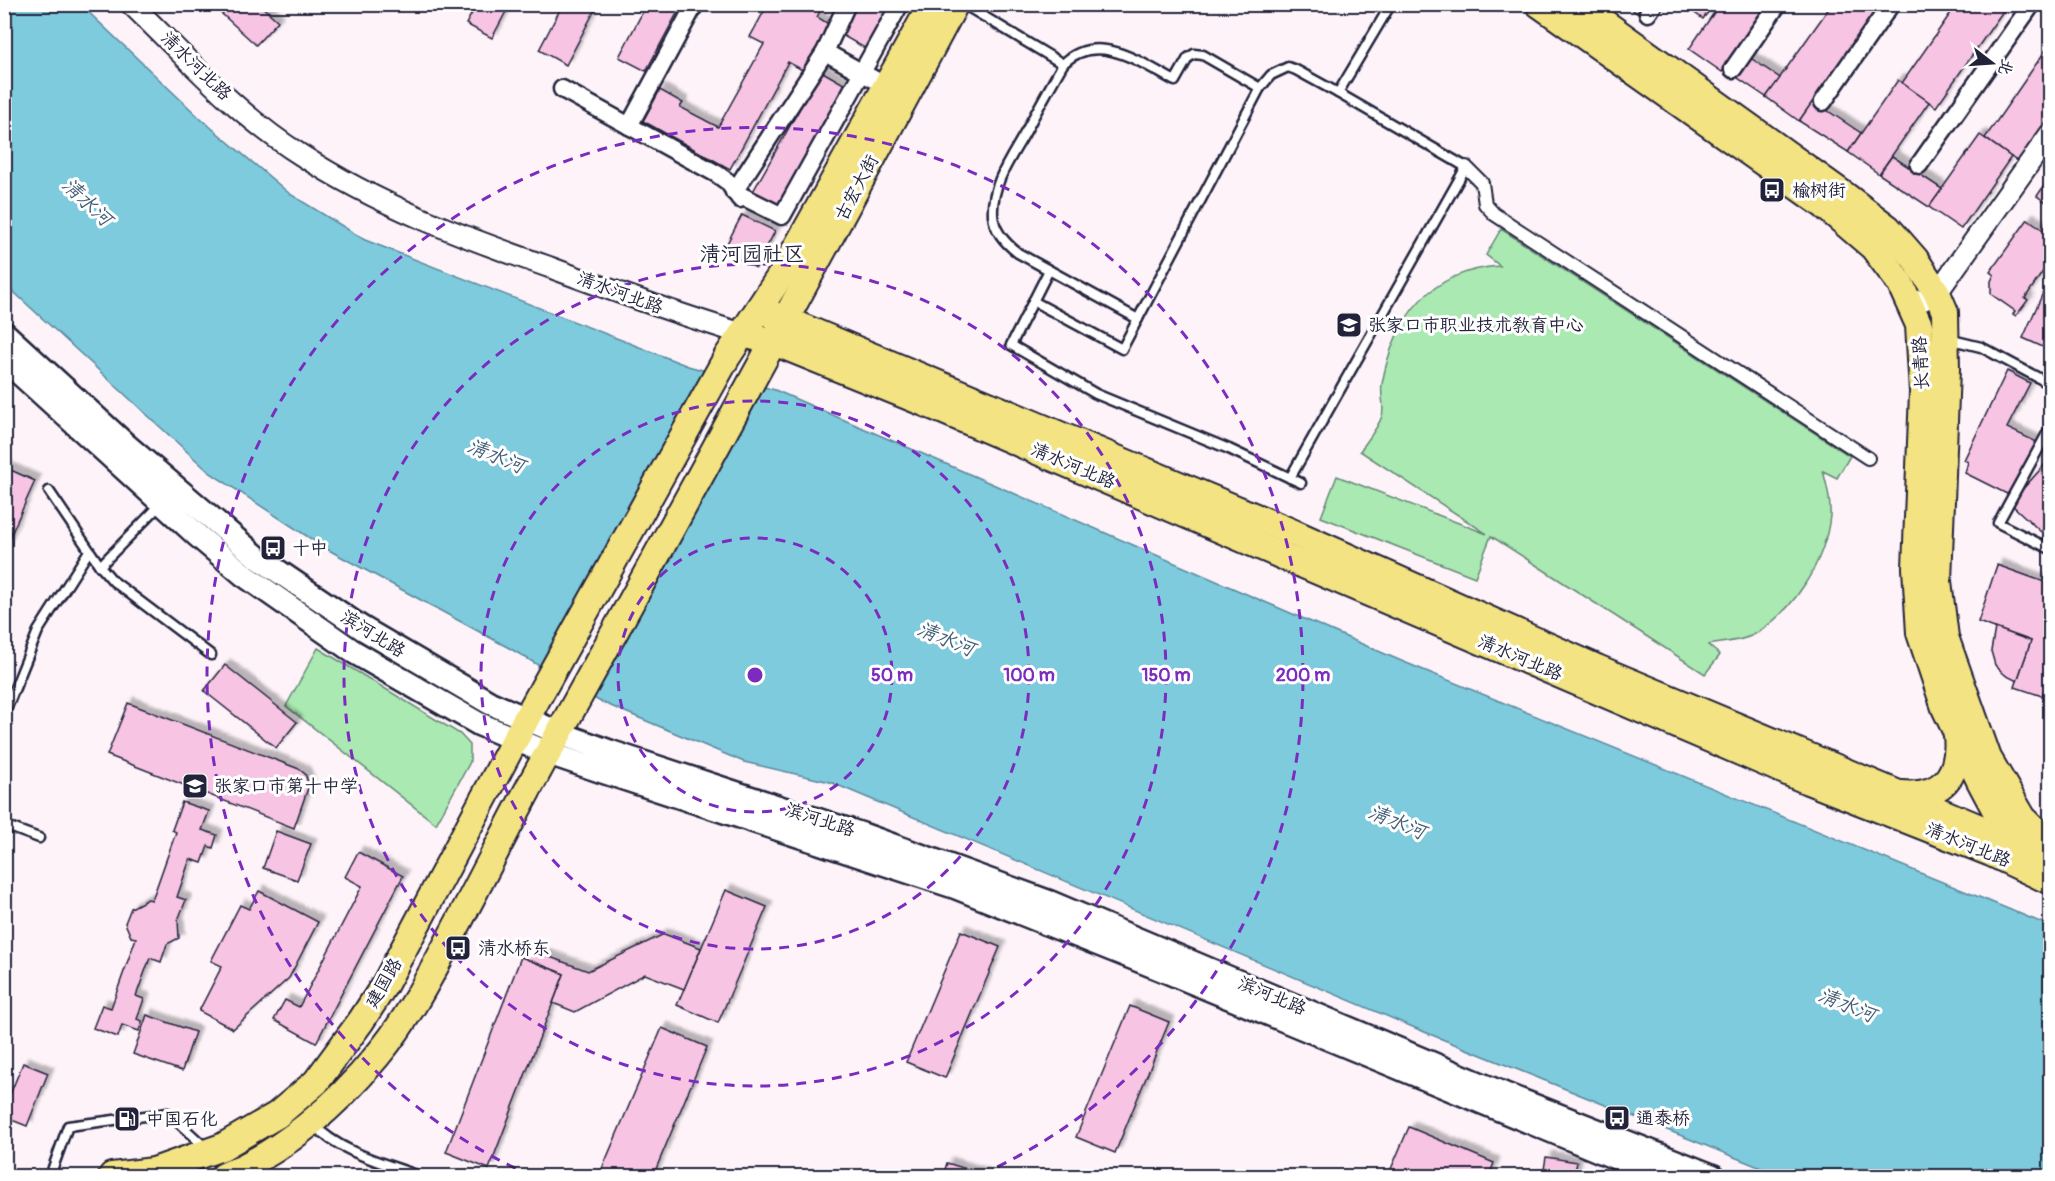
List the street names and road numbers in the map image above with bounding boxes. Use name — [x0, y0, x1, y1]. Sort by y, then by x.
street label: 清水河北路 — [156, 26, 236, 106]
street label: 古宏大街 — [830, 151, 884, 225]
street label: 清水河北路 — [574, 267, 666, 319]
street label: 长青路 — [1908, 335, 1934, 391]
street label: 清水河北路 — [1027, 438, 1119, 494]
street label: 滨河北路 — [336, 605, 410, 663]
street label: 清水河北路 — [1474, 630, 1566, 686]
street label: 滨河北路 — [782, 798, 858, 842]
street label: 清水河北路 — [1922, 817, 2014, 873]
street label: 建国路 — [361, 954, 407, 1012]
street label: 滨河北路 — [1234, 971, 1310, 1021]

